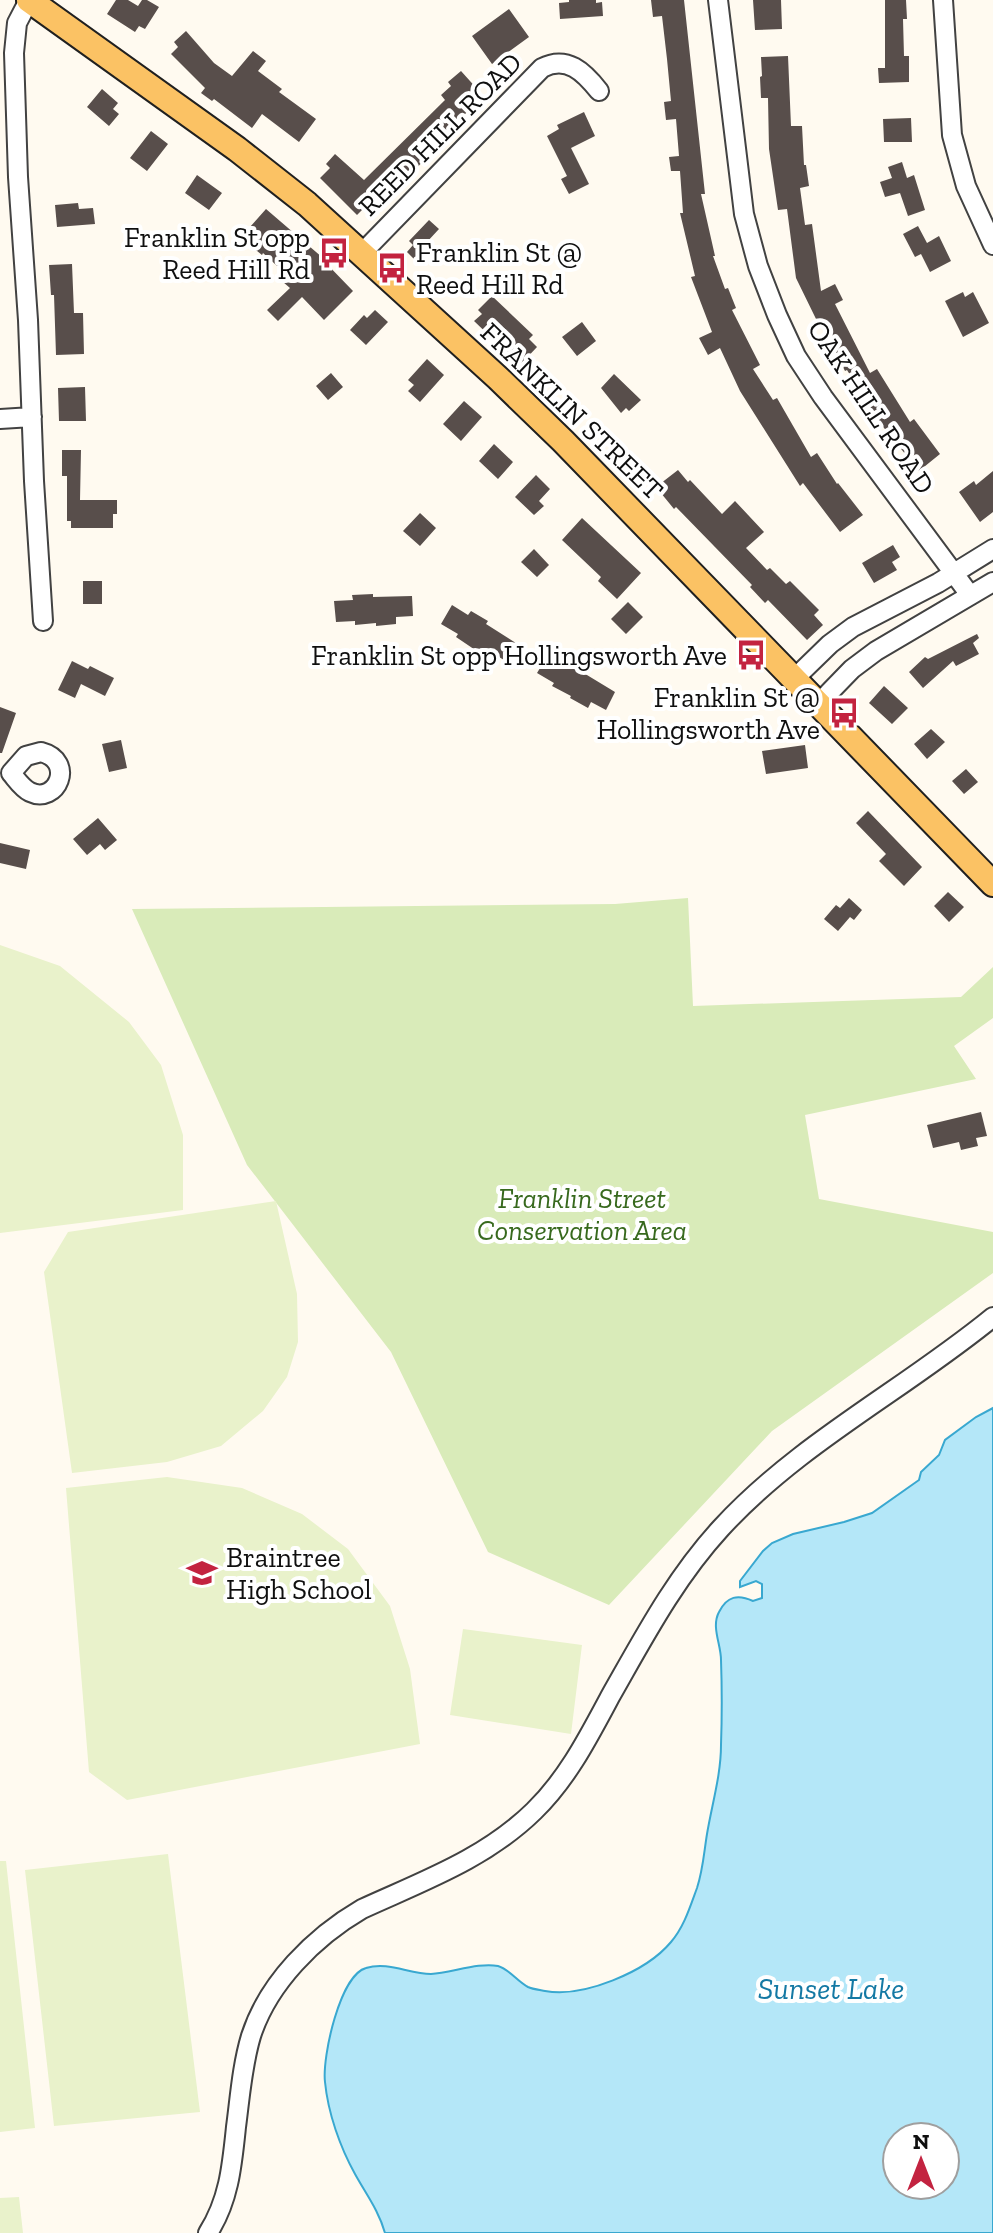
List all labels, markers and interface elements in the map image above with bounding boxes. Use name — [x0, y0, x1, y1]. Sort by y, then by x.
street label: REED HILL ROAD — [352, 46, 528, 222]
place label: Franklin St opp Reed Hill Rd — [124, 221, 310, 286]
bus stop icon: Franklin St opp Reed Hill Rd — [317, 236, 351, 270]
place label: Franklin St @ Reed Hill Rd — [416, 236, 582, 301]
bus stop icon: Franklin St @ Reed Hill Rd — [375, 251, 409, 285]
street label: OAK HILL ROAD — [801, 314, 941, 500]
street label: FRANKLIN STREET — [474, 315, 670, 507]
bus stop icon: Franklin St opp Hollingsworth Ave — [734, 638, 768, 672]
place label: Franklin St opp Hollingsworth Ave — [311, 639, 727, 672]
place label: Franklin St @ Hollingsworth Ave — [596, 681, 820, 746]
bus stop icon: Franklin St @ Hollingsworth Ave — [827, 696, 861, 730]
park label: Franklin Street Conservation Area — [477, 1182, 687, 1247]
place label: Braintree High School — [226, 1541, 372, 1606]
school or university icon: Braintree High School — [185, 1556, 219, 1590]
water label: Sunset Lake — [758, 1971, 904, 2007]
north arrow — [881, 2121, 961, 2201]
text: N — [913, 2128, 930, 2155]

